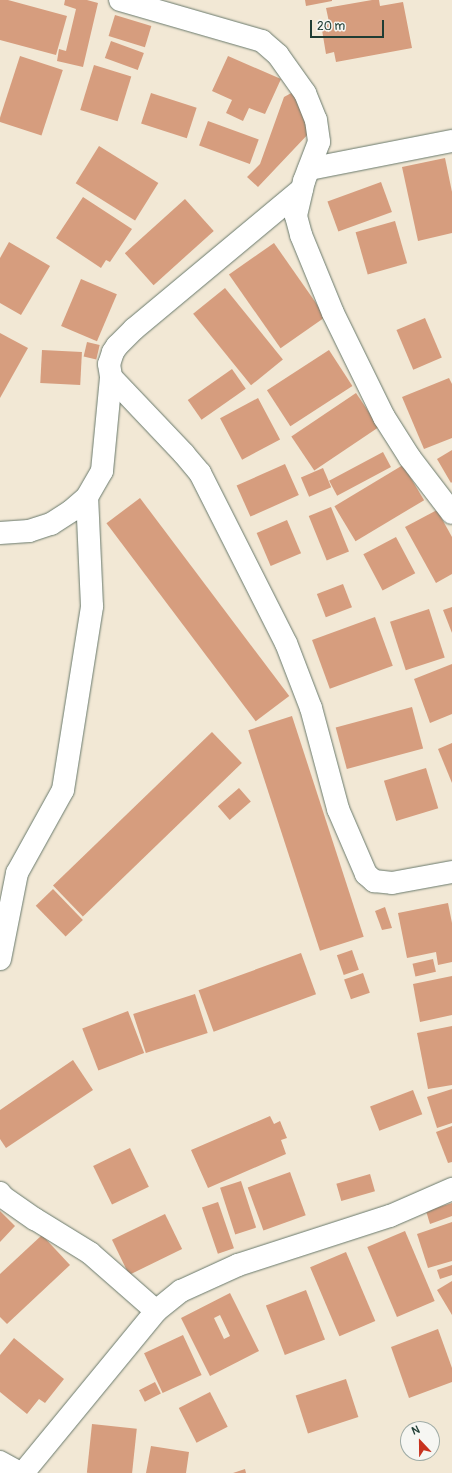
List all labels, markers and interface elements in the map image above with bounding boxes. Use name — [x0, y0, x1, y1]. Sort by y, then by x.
scale bar — [312, 12, 386, 38]
text: 20 m — [317, 19, 345, 34]
north arrow — [400, 1421, 440, 1461]
text: N — [410, 1423, 422, 1438]

